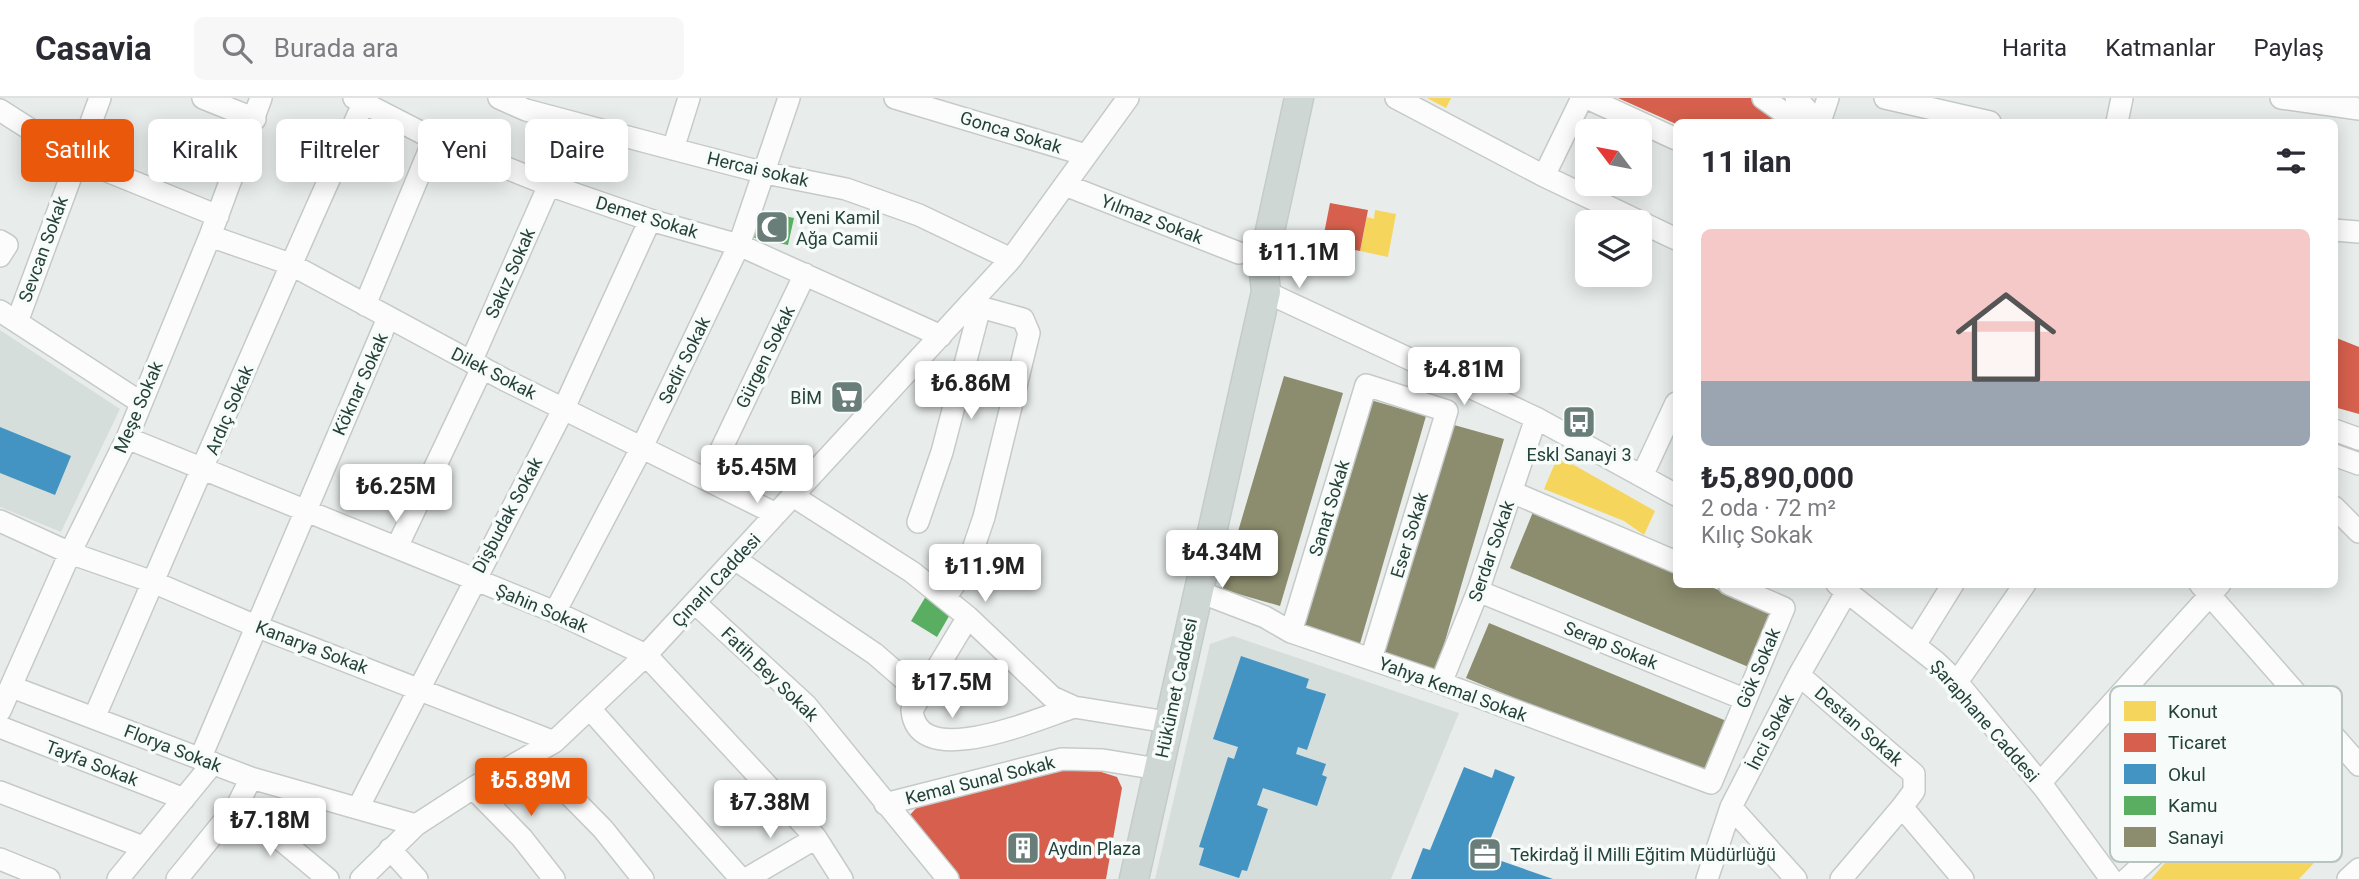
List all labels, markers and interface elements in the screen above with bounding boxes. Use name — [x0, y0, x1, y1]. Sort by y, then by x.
search box — [194, 17, 684, 80]
text: Casavia — [35, 29, 152, 68]
icon: search — [218, 29, 256, 67]
text: Burada ara — [274, 33, 399, 63]
text: Harita — [2002, 34, 2067, 62]
text: Katmanlar — [2105, 34, 2215, 62]
text: Paylaş — [2253, 34, 2324, 62]
street label: Gonca Sokak — [958, 107, 1065, 158]
chip: Satılık — [21, 119, 134, 182]
chip: Kiralık — [148, 119, 262, 182]
chip: Filtreler — [276, 119, 404, 182]
chip: Yeni — [418, 119, 511, 182]
chip: Daire — [525, 119, 628, 182]
north arrow — [1575, 119, 1652, 196]
map controls — [1575, 119, 1652, 287]
icon: filters — [2272, 142, 2310, 180]
text: 11 ilan — [1701, 144, 1792, 179]
street label: Hercai sokak — [705, 147, 812, 191]
street label: Yılmaz Sokak — [1098, 190, 1207, 248]
street label: Demet Sokak — [593, 191, 702, 243]
street label: Sevcan Sokak — [14, 192, 72, 305]
place label: Yeni Kamil Ağa Camii — [796, 207, 880, 249]
mosque icon: Yeni Kamil Ağa Camii — [753, 208, 791, 246]
button: layers — [1575, 210, 1652, 287]
street label: Sakız Sokak — [481, 224, 540, 321]
pin: ₺11.1M — [1242, 230, 1356, 290]
text: ₺11.1M — [1259, 239, 1339, 266]
icon: home — [1943, 274, 2069, 400]
street label: Gürgen Sokak — [731, 302, 799, 412]
street label: Sedir Sokak — [654, 312, 714, 407]
street label: Köknar Sokak — [328, 329, 392, 438]
street label: Dilek Sokak — [448, 343, 541, 404]
pin: ₺4.81M — [1407, 348, 1521, 407]
text: ₺4.81M — [1424, 356, 1504, 383]
street label: Meşe Sokak — [109, 357, 167, 456]
street label: Ardıç Sokak — [201, 361, 258, 458]
pin: ₺6.86M — [914, 362, 1028, 421]
text: ₺6.86M — [931, 370, 1011, 397]
supermarket icon: BİM — [828, 378, 866, 416]
place label: BİM — [790, 387, 822, 408]
bus stop icon: Eskl Sanayi 3 — [1560, 403, 1598, 441]
place label: Eskl Sanayi 3 — [1526, 444, 1632, 465]
pin: ₺5.45M — [700, 446, 814, 505]
street label: Dişbudak Sokak — [468, 453, 547, 576]
text: ₺5.45M — [717, 454, 797, 481]
street label: Sanat Sokak — [1304, 456, 1354, 559]
text: ₺5,890,000 — [1701, 460, 1854, 495]
pin: ₺6.25M — [339, 464, 453, 524]
text: ₺6.25M — [356, 473, 436, 500]
street label: Eser Sokak — [1386, 489, 1432, 580]
text: 2 oda · 72 m² — [1701, 495, 1836, 522]
street label: Serdar Sokak — [1464, 497, 1518, 604]
text: Kılıç Sokak — [1701, 522, 1813, 549]
street label: Çınarlı Caddesi — [667, 529, 765, 631]
pin: ₺4.34M — [1165, 531, 1279, 590]
text: ₺4.34M — [1182, 539, 1262, 566]
pin: ₺11.9M — [928, 545, 1042, 604]
text: ₺11.9M — [945, 553, 1025, 580]
street label: Şahin Sokak — [493, 579, 592, 637]
street label: Kanarya Sokak — [253, 616, 372, 678]
street label: Hükümet Caddesi — [1151, 616, 1201, 760]
street label: Serap Sokak — [1561, 617, 1662, 674]
street label: Fatih Bey Sokak — [717, 622, 823, 726]
street label: Gök Sokak — [1732, 624, 1785, 711]
street label: Yahya Kemal Sokak — [1376, 652, 1531, 726]
street label: Şaraphane Caddesi — [1926, 656, 2044, 786]
pin: ₺17.5M — [895, 660, 1009, 720]
text: ₺17.5M — [912, 669, 992, 696]
street label: Destan Sokak — [1811, 682, 1908, 770]
legend — [2110, 686, 2342, 862]
street label: İnci Sokak — [1742, 690, 1798, 773]
text: Konut — [2168, 700, 2218, 723]
street label: Florya Sokak — [121, 720, 225, 776]
text: Ticaret — [2168, 731, 2227, 754]
street label: Tayfa Sokak — [43, 736, 142, 791]
street label: Kemal Sunal Sokak — [903, 751, 1058, 809]
pin: ₺5.89M — [474, 758, 588, 818]
text: Okul — [2168, 763, 2206, 786]
text: ₺5.89M — [491, 767, 571, 794]
pin: ₺7.38M — [713, 780, 827, 840]
text: ₺7.38M — [730, 789, 810, 816]
text: Kamu — [2168, 794, 2217, 817]
pin: ₺7.18M — [213, 798, 327, 858]
text: ₺7.18M — [230, 807, 310, 834]
text: Sanayi — [2168, 826, 2224, 849]
building icon: Aydın Plaza — [1004, 829, 1042, 867]
office icon: Tekirdağ İl Milli Eğitim Müdürlüğü — [1466, 835, 1504, 873]
place label: Aydın Plaza — [1048, 838, 1141, 859]
place label: Tekirdağ İl Milli Eğitim Müdürlüğü — [1510, 844, 1776, 865]

